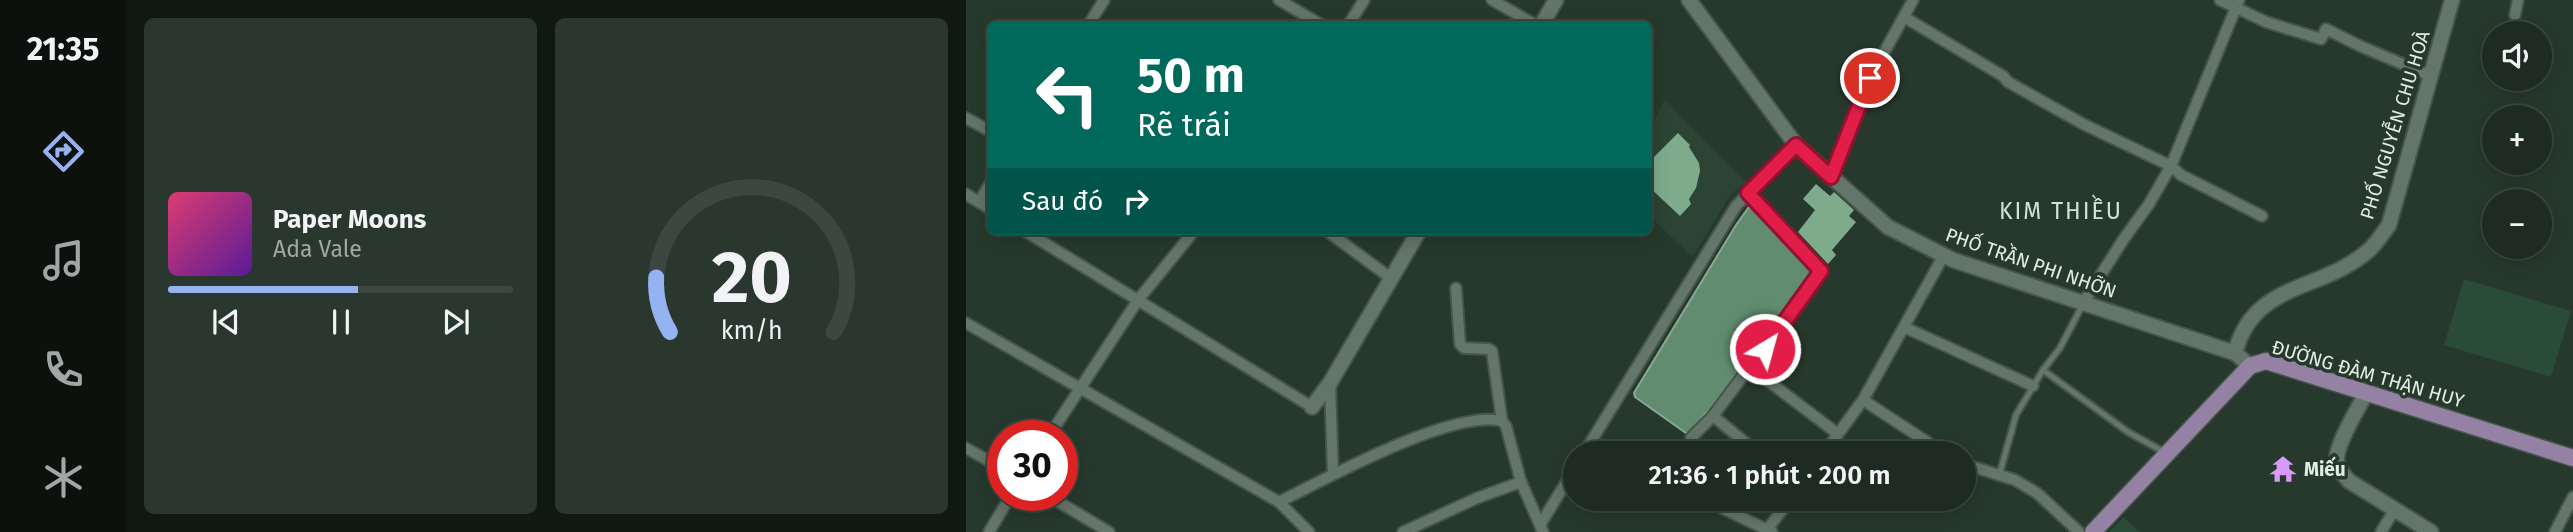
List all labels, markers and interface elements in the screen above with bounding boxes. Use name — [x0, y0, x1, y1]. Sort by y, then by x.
map controls — [2482, 21, 2552, 259]
button: sound — [2482, 21, 2552, 91]
street label: PHỐ NGUYỄN CHU HOÀ — [2353, 27, 2435, 222]
text: 21:35 — [27, 30, 99, 68]
text: 50 m — [1137, 46, 1245, 105]
pin — [1840, 48, 1900, 108]
icon: left — [1022, 49, 1113, 140]
icon: arrive — [1851, 59, 1889, 97]
button: + — [2482, 105, 2552, 175]
text: Rẽ trái — [1137, 106, 1231, 144]
icon: directions — [39, 127, 88, 176]
icon: right — [1117, 182, 1155, 220]
text: Sau đó — [1022, 186, 1103, 217]
button: − — [2482, 189, 2552, 259]
district label: KIM THIỀU — [1999, 194, 2123, 225]
text: Paper Moons — [273, 204, 426, 235]
street label: PHỐ TRẦN PHI NHỠN — [1943, 221, 2120, 303]
text: 20 — [711, 234, 792, 321]
text: Ada Vale — [273, 235, 362, 263]
icon: music — [39, 236, 88, 285]
icon: previous — [207, 303, 245, 341]
icon: pause — [322, 303, 360, 341]
icon: next — [437, 303, 475, 341]
position arrow — [1728, 312, 1802, 386]
text: km/h — [721, 316, 782, 346]
street label: ĐƯỜNG ĐÀM THẬN HUY — [2269, 336, 2467, 413]
icon: phone — [39, 345, 88, 394]
speed limit sign: 30 — [987, 420, 1078, 511]
icon: climate — [39, 453, 88, 502]
temple icon: Miếu — [2268, 454, 2298, 484]
place label: Miếu — [2304, 456, 2346, 481]
text: 21:36 · 1 phút · 200 m — [1648, 460, 1891, 491]

